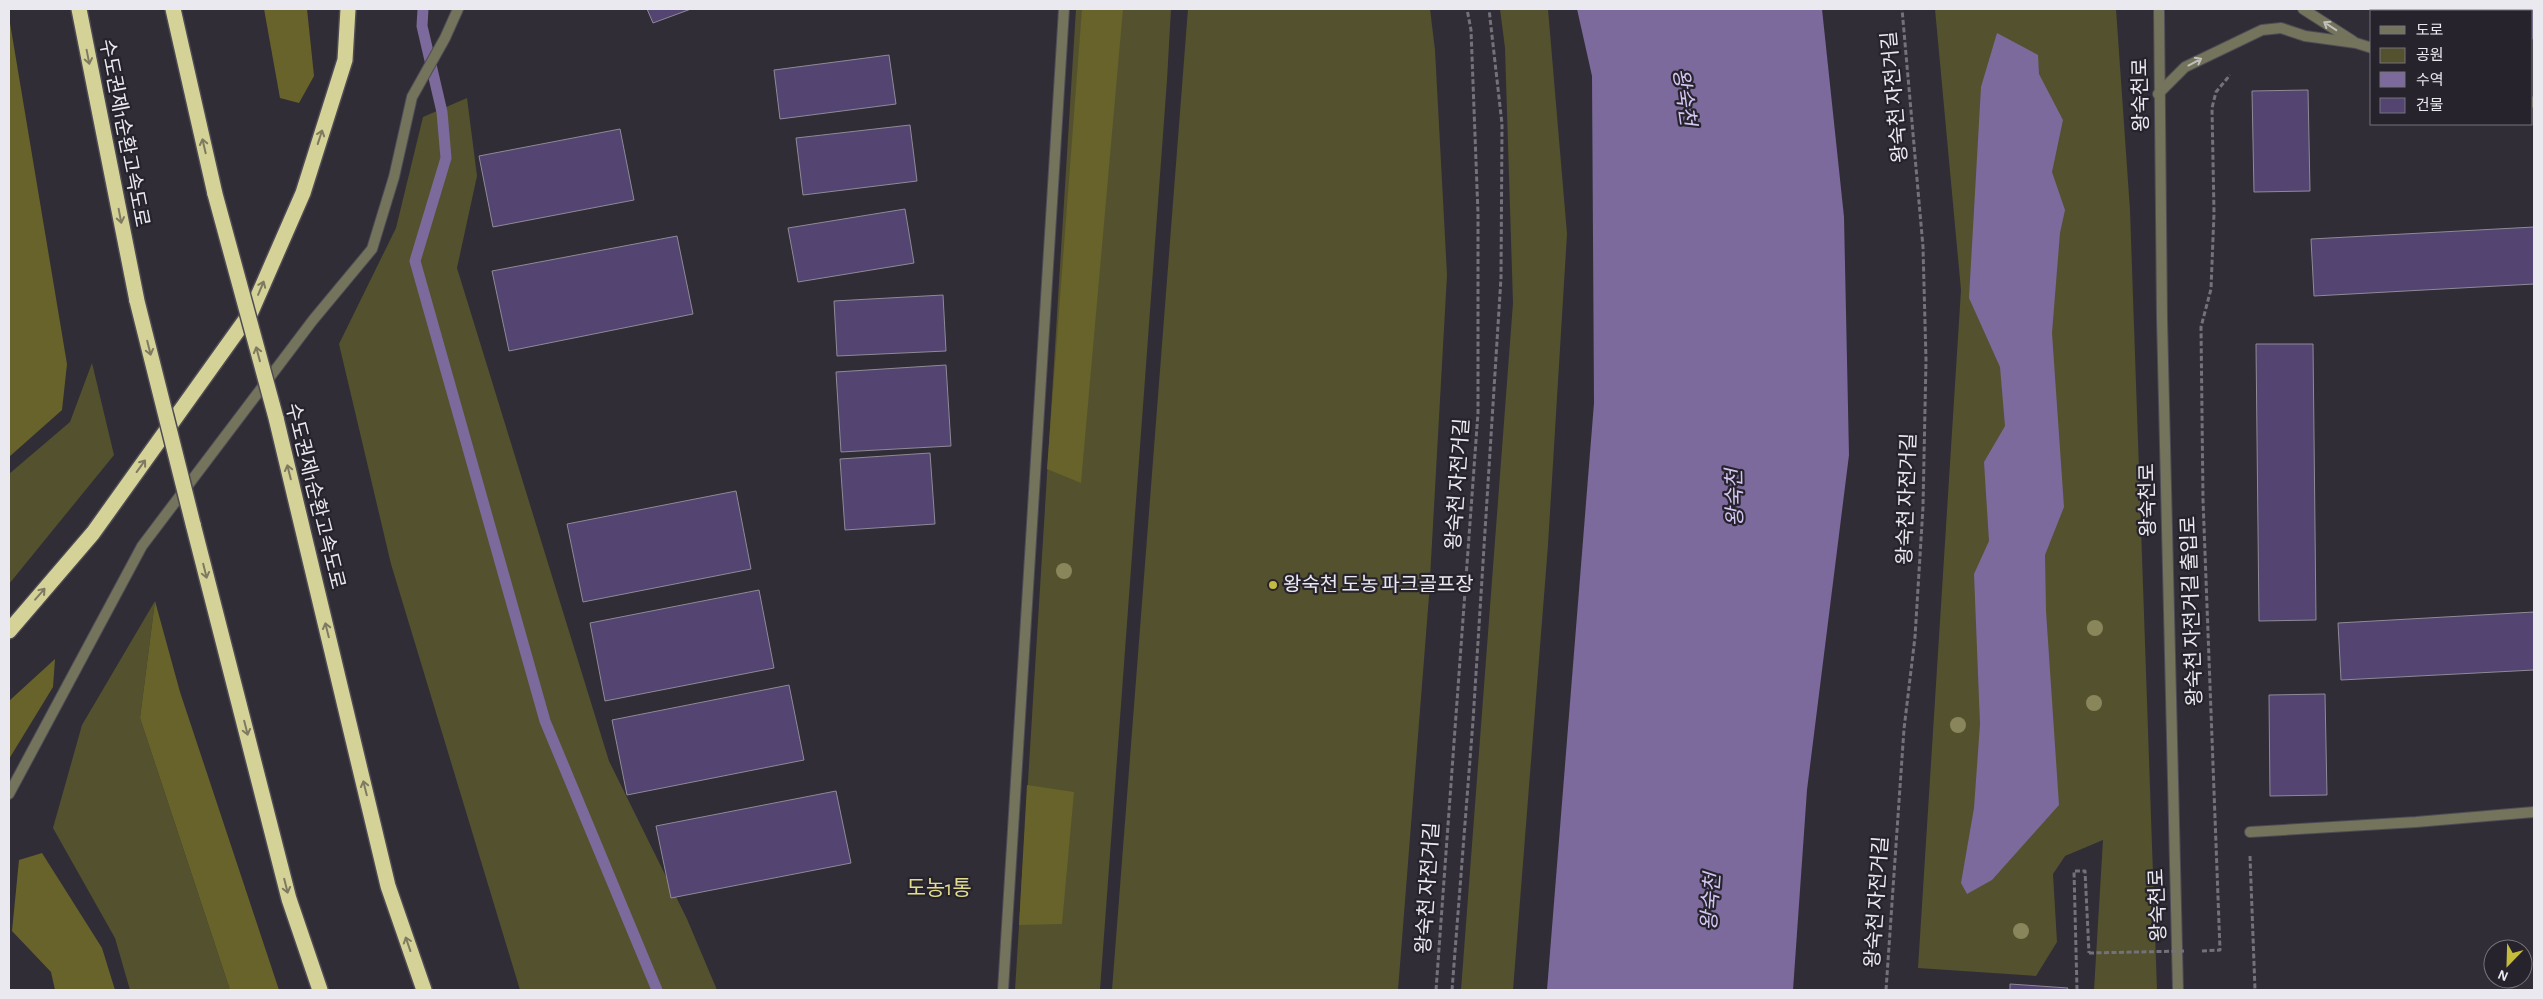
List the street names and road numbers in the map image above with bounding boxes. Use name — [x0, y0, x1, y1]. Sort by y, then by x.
street label: 왕숙천 자전거길 — [1878, 30, 1911, 164]
street label: 수도권제1순환고속도로 — [96, 37, 153, 229]
street label: 왕숙천로 — [2129, 58, 2152, 132]
street label: 수도권제1순환고속도로 — [282, 401, 349, 591]
street label: 왕숙천 자전거길 — [1442, 417, 1473, 551]
street label: 왕숙천 자전거길 — [1894, 433, 1919, 565]
street label: 왕숙천로 — [2136, 463, 2159, 537]
street label: 왕숙천 자전거길 출입로 — [2178, 515, 2205, 707]
street label: 왕숙천 자전거길 — [1412, 821, 1443, 955]
street label: 왕숙천 자전거길 — [1861, 835, 1892, 969]
street label: 왕숙천로 — [2146, 868, 2169, 942]

